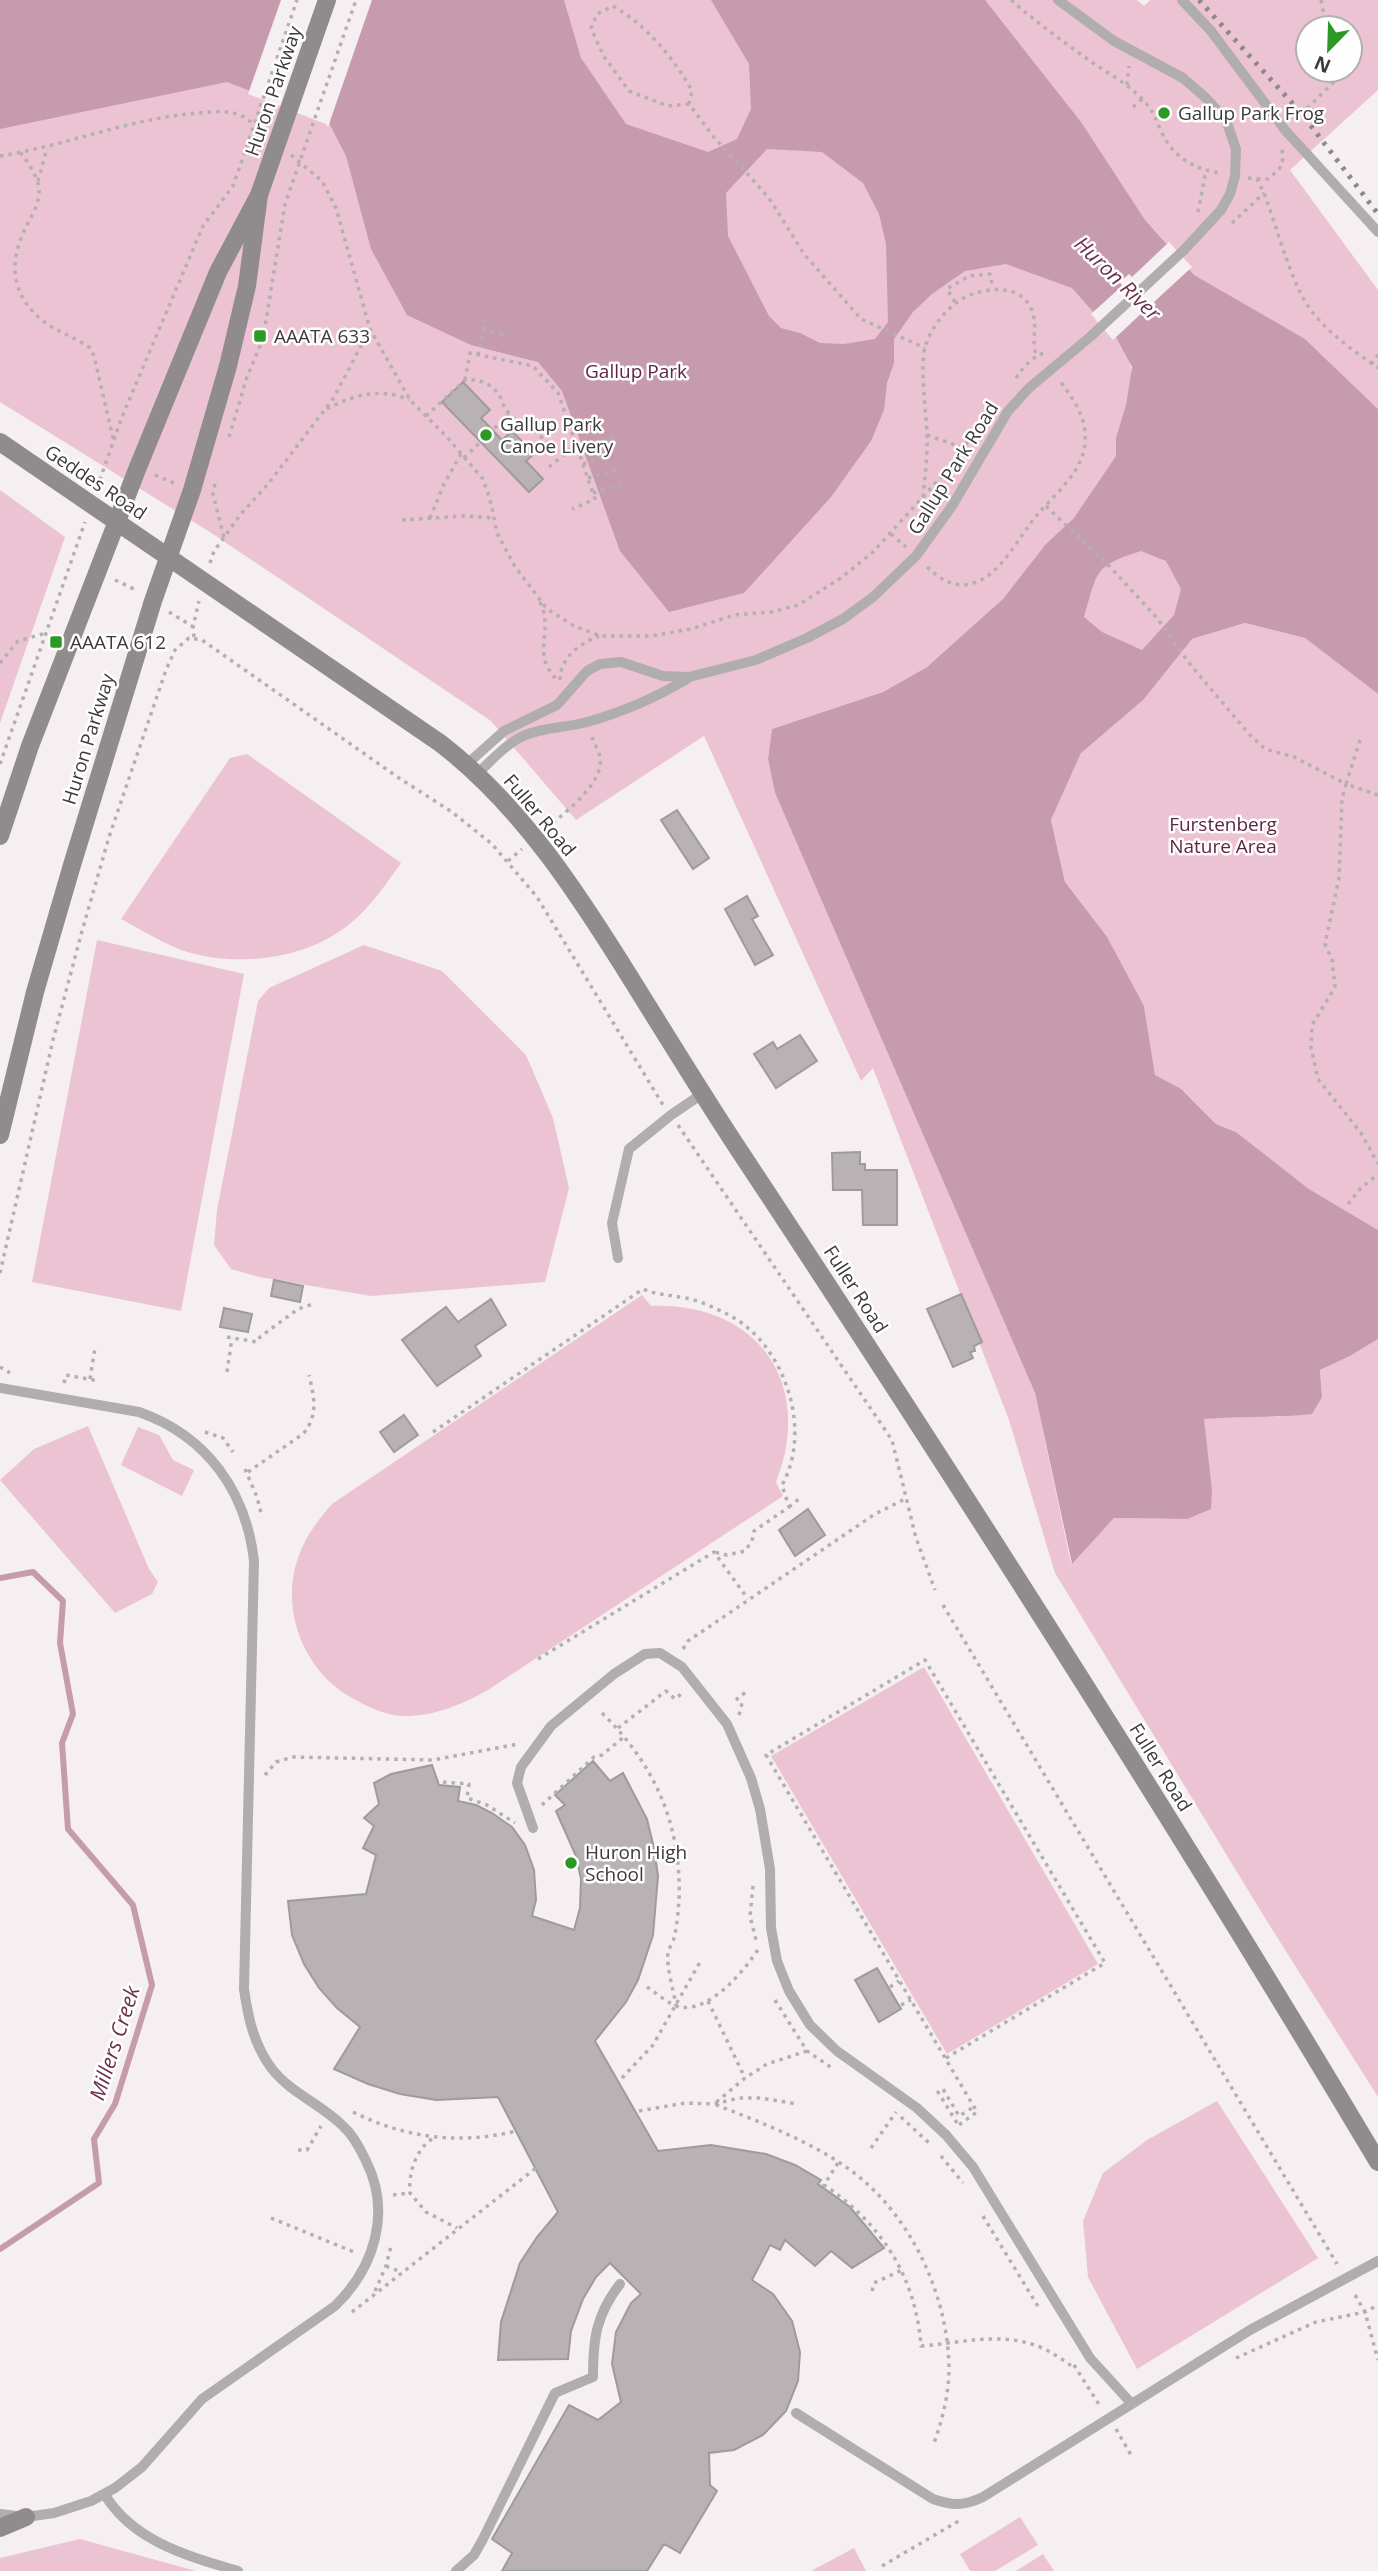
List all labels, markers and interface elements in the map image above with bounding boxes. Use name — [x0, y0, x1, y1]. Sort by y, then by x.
north arrow — [1294, 14, 1364, 84]
street label: Huron Parkway — [239, 22, 308, 160]
text: N — [1310, 50, 1335, 80]
place label: Gallup Park Frog — [1178, 100, 1324, 126]
marker: Gallup Park Frog — [1156, 105, 1172, 121]
water label: Huron River — [1069, 230, 1168, 327]
place label: AAATA 633 — [274, 323, 370, 349]
marker: AAATA 633 — [252, 328, 268, 344]
park label: Gallup Park — [585, 358, 687, 384]
street label: Gallup Park Road — [902, 397, 1004, 539]
place label: Gallup Park Canoe Livery — [500, 411, 614, 459]
marker: Gallup Park Canoe Livery — [478, 427, 494, 443]
street label: Geddes Road — [40, 438, 152, 526]
place label: AAATA 612 — [70, 629, 166, 655]
marker: AAATA 612 — [48, 634, 64, 650]
street label: Huron Parkway — [56, 670, 120, 808]
street label: Fuller Road — [498, 768, 582, 862]
park label: Furstenberg Nature Area — [1169, 811, 1277, 859]
street label: Fuller Road — [818, 1240, 894, 1338]
street label: Fuller Road — [1124, 1718, 1198, 1816]
place label: Huron High School — [585, 1839, 687, 1887]
marker: Huron High School — [563, 1855, 579, 1871]
water label: Millers Creek — [82, 1982, 146, 2104]

